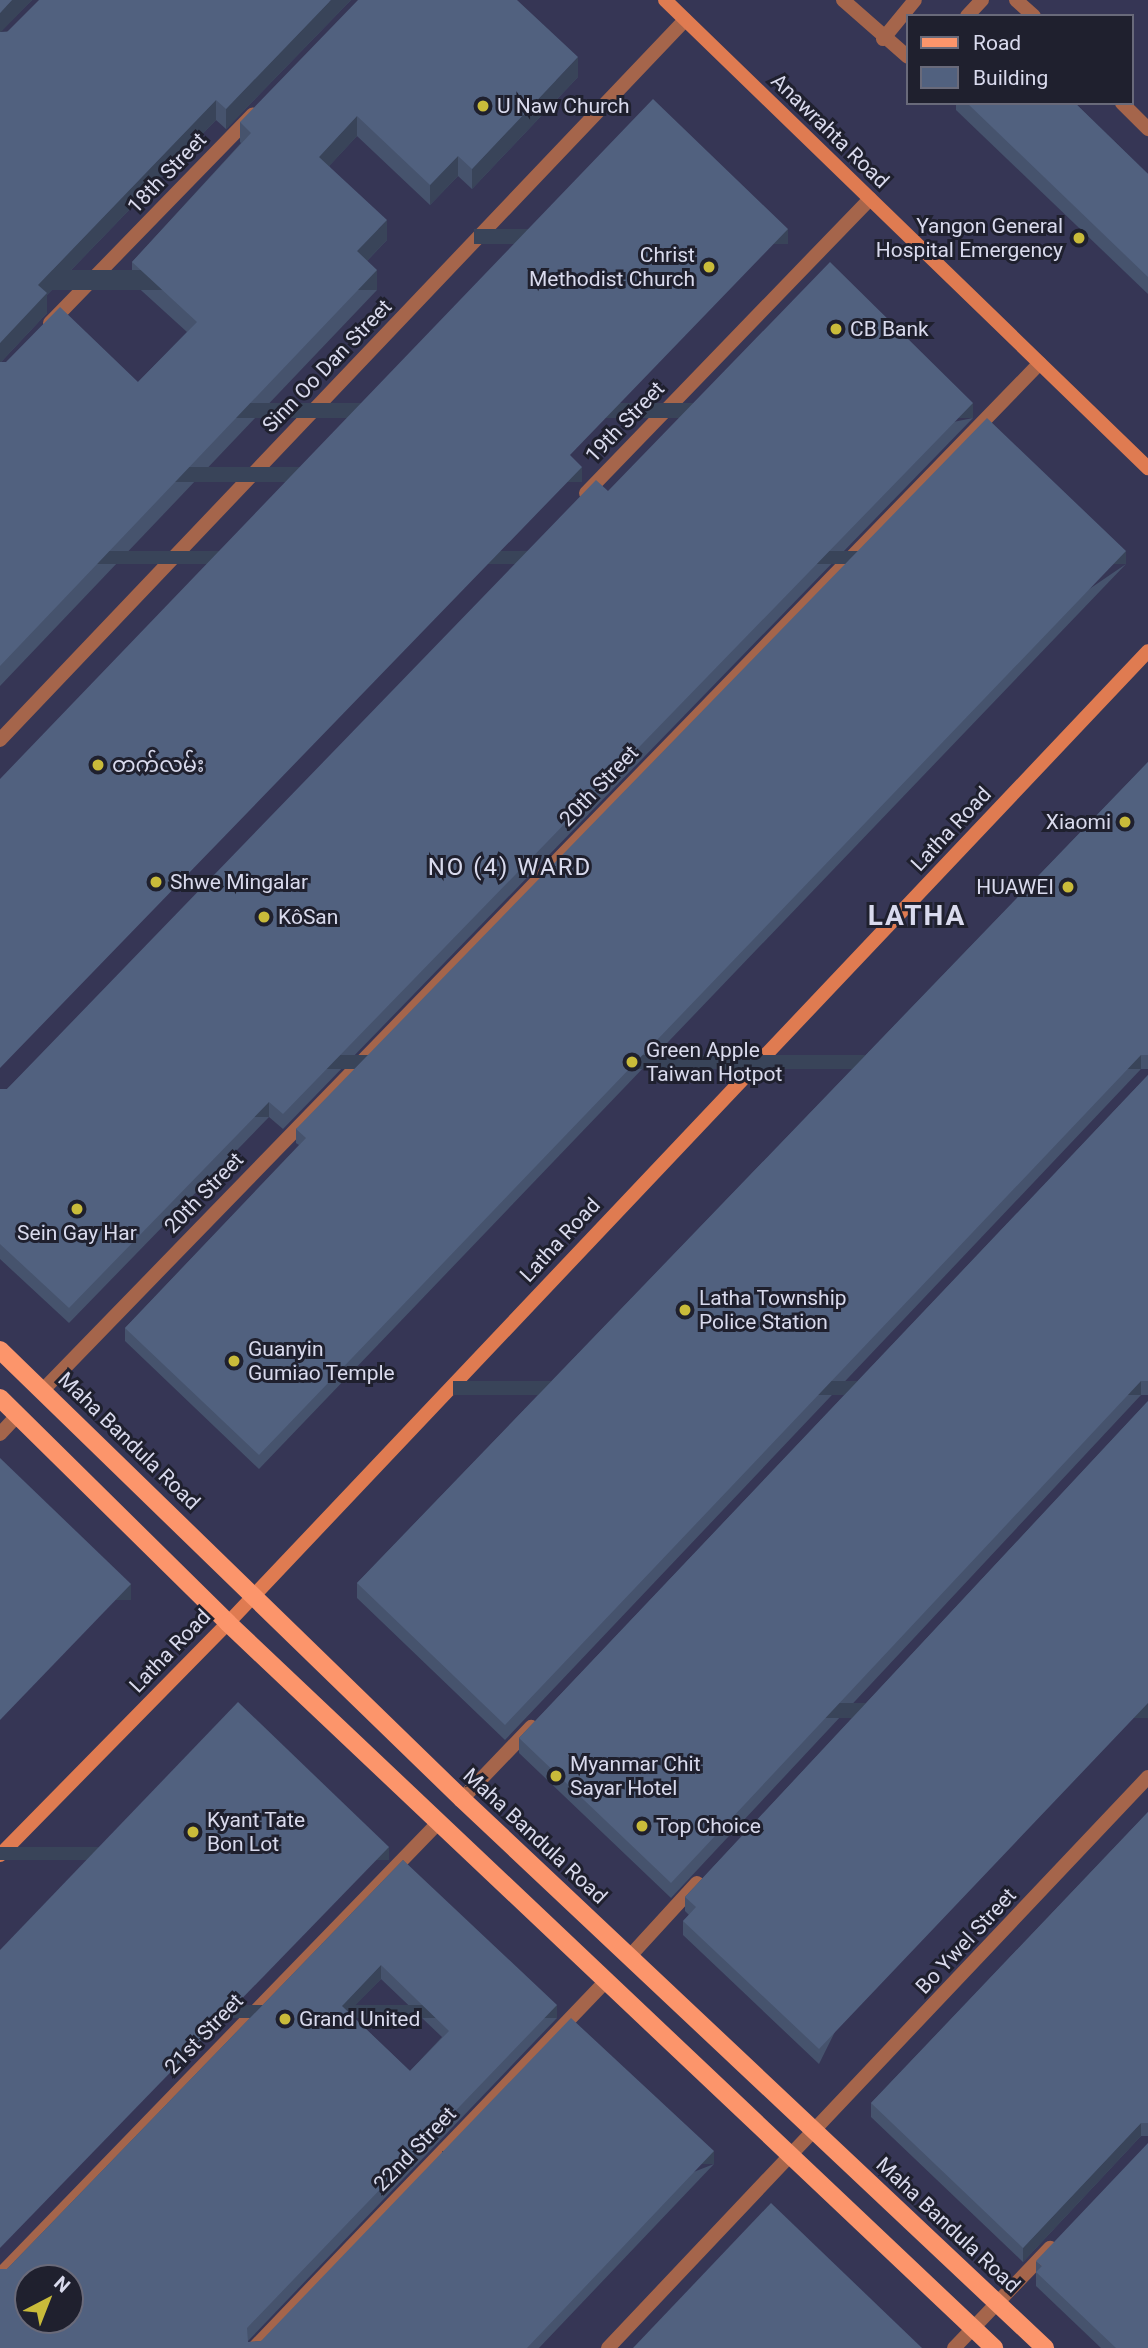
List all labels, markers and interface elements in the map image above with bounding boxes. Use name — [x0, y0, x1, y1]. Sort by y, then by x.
legend — [906, 14, 1134, 105]
text: Road — [973, 31, 1021, 55]
text: Building — [973, 66, 1048, 90]
street label: Anawrahta Road — [766, 68, 894, 194]
place label: U Naw Church — [497, 93, 630, 119]
marker: U Naw Church — [475, 98, 491, 114]
street label: 18th Street — [122, 127, 212, 219]
place label: Yangon General Hospital Emergency — [876, 213, 1063, 263]
marker: Yangon General Hospital Emergency — [1069, 228, 1089, 248]
place label: Christ Methodist Church — [529, 242, 695, 292]
marker: Christ Methodist Church — [701, 259, 717, 275]
street label: Sinn Oo Dan Street — [257, 294, 397, 438]
place label: CB Bank — [850, 316, 929, 342]
marker: CB Bank — [828, 321, 844, 337]
street label: 19th Street — [580, 376, 670, 468]
street label: 20th Street — [554, 740, 644, 832]
place label: တက်လမ်း — [112, 752, 204, 778]
marker: တက်လမ်း — [90, 757, 106, 773]
street label: Latha Road — [906, 782, 996, 876]
place label: Xiaomi — [1046, 809, 1111, 835]
marker: Xiaomi — [1117, 814, 1133, 830]
district label: NO (4) WARD — [429, 854, 591, 882]
place label: Shwe Mingalar — [170, 869, 308, 895]
marker: Shwe Mingalar — [148, 874, 164, 890]
place label: HUAWEI — [976, 874, 1054, 900]
marker: HUAWEI — [1060, 879, 1076, 895]
district label: LATHA — [868, 899, 966, 933]
place label: KôSan — [278, 904, 338, 930]
marker: KôSan — [256, 909, 272, 925]
place label: Green Apple Taiwan Hotpot — [646, 1037, 782, 1087]
marker: Green Apple Taiwan Hotpot — [624, 1054, 640, 1070]
street label: 20th Street — [159, 1147, 249, 1239]
street label: Latha Road — [515, 1193, 605, 1287]
marker: Sein Gay Har — [69, 1201, 85, 1217]
place label: Sein Gay Har — [17, 1220, 137, 1246]
place label: Latha Township Police Station — [699, 1285, 847, 1335]
marker: Latha Township Police Station — [677, 1302, 693, 1318]
place label: Guanyin Gumiao Temple — [248, 1336, 395, 1386]
marker: Guanyin Gumiao Temple — [226, 1353, 242, 1369]
street label: Maha Bandula Road — [53, 1367, 205, 1515]
street label: Latha Road — [124, 1604, 216, 1698]
place label: Myanmar Chit Sayar Hotel — [570, 1751, 701, 1801]
street label: Maha Bandula Road — [458, 1763, 612, 1909]
marker: Myanmar Chit Sayar Hotel — [548, 1768, 564, 1784]
place label: Kyant Tate Bon Lot — [207, 1807, 305, 1857]
place label: Top Choice — [656, 1813, 761, 1839]
marker: Top Choice — [634, 1818, 650, 1834]
marker: Kyant Tate Bon Lot — [185, 1824, 201, 1840]
street label: Bo Ywel Street — [911, 1883, 1021, 1999]
street label: 21st Street — [160, 1989, 248, 2079]
place label: Grand United — [299, 2006, 420, 2032]
marker: Grand United — [277, 2011, 293, 2027]
street label: 22nd Street — [369, 2102, 461, 2196]
street label: Maha Bandula Road — [871, 2152, 1025, 2298]
north arrow — [14, 2264, 84, 2334]
text: N — [49, 2271, 75, 2298]

